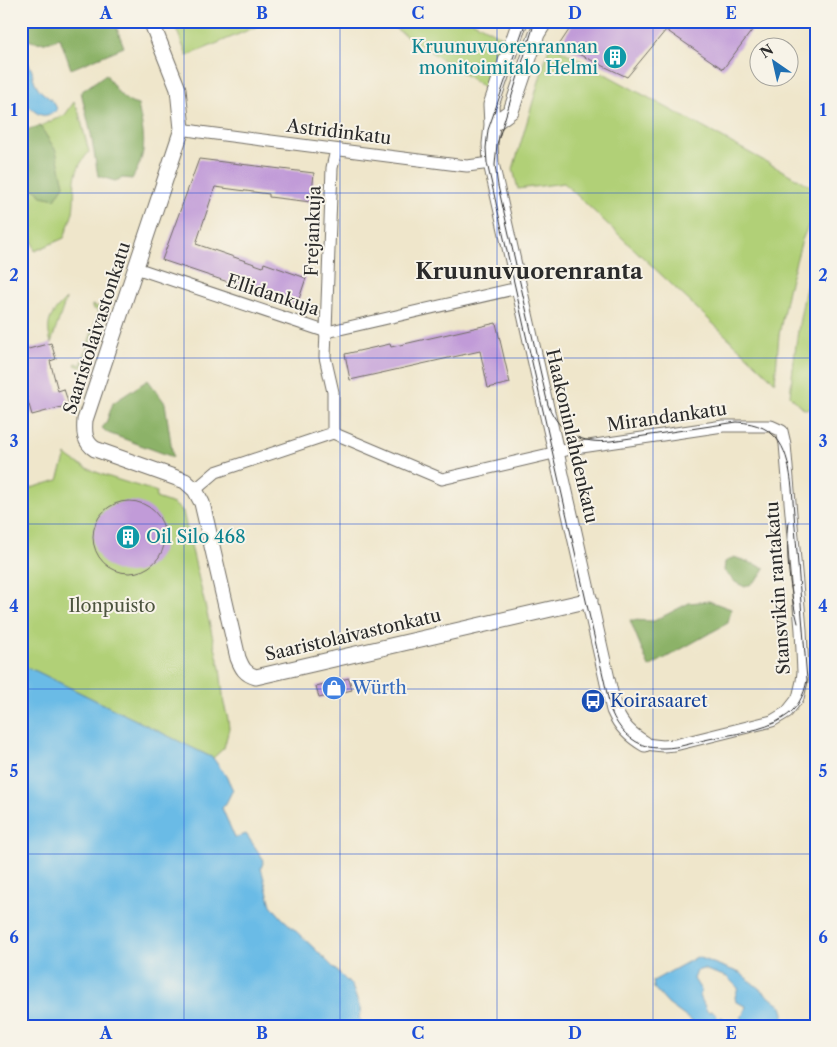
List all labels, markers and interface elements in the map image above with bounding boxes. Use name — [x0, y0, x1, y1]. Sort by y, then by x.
text: A — [99, 3, 113, 23]
text: B — [256, 3, 268, 23]
text: C — [412, 3, 424, 23]
text: D — [568, 3, 582, 23]
text: E — [725, 3, 737, 23]
place label: Kruunuvuorenrannan monitoimitalo Helmi — [411, 36, 599, 79]
north arrow — [750, 38, 800, 88]
text: N — [757, 40, 777, 62]
building icon: Kruunuvuorenrannan monitoimitalo Helmi — [602, 44, 628, 70]
text: 1 — [10, 100, 18, 120]
text: 1 — [819, 100, 827, 120]
street label: Astridinkatu — [284, 115, 393, 149]
street label: Frejankuja — [300, 185, 326, 277]
street label: Saaristolaivastonkatu — [59, 239, 135, 417]
district label: Kruunuvuorenranta — [415, 258, 643, 285]
text: 2 — [9, 265, 19, 285]
text: 2 — [818, 265, 828, 285]
street label: Ellidankuja — [224, 270, 323, 321]
street label: Haakoninlahdenkatu — [541, 347, 603, 525]
street label: Mirandankatu — [606, 398, 728, 436]
text: 3 — [9, 431, 19, 451]
text: 3 — [818, 431, 828, 451]
street label: Stansvikin rantakatu — [761, 500, 795, 676]
building icon: Oil Silo 468 — [115, 524, 141, 550]
place label: Oil Silo 468 — [146, 526, 246, 548]
park label: Ilonpuisto — [68, 595, 156, 617]
text: 4 — [9, 596, 19, 616]
text: 4 — [818, 596, 828, 616]
street label: Saaristolaivastonkatu — [263, 604, 443, 666]
shop icon: Würth — [321, 675, 347, 701]
place label: Würth — [351, 677, 407, 699]
bus stop icon: Koirasaaret — [580, 688, 606, 714]
place label: Koirasaaret — [610, 690, 708, 712]
text: 5 — [10, 761, 19, 781]
text: 5 — [819, 761, 828, 781]
text: 6 — [9, 927, 19, 947]
text: 6 — [818, 927, 828, 947]
text: A — [99, 1023, 113, 1043]
text: B — [256, 1023, 268, 1043]
text: C — [412, 1023, 424, 1043]
text: D — [568, 1023, 582, 1043]
text: E — [725, 1023, 737, 1043]

